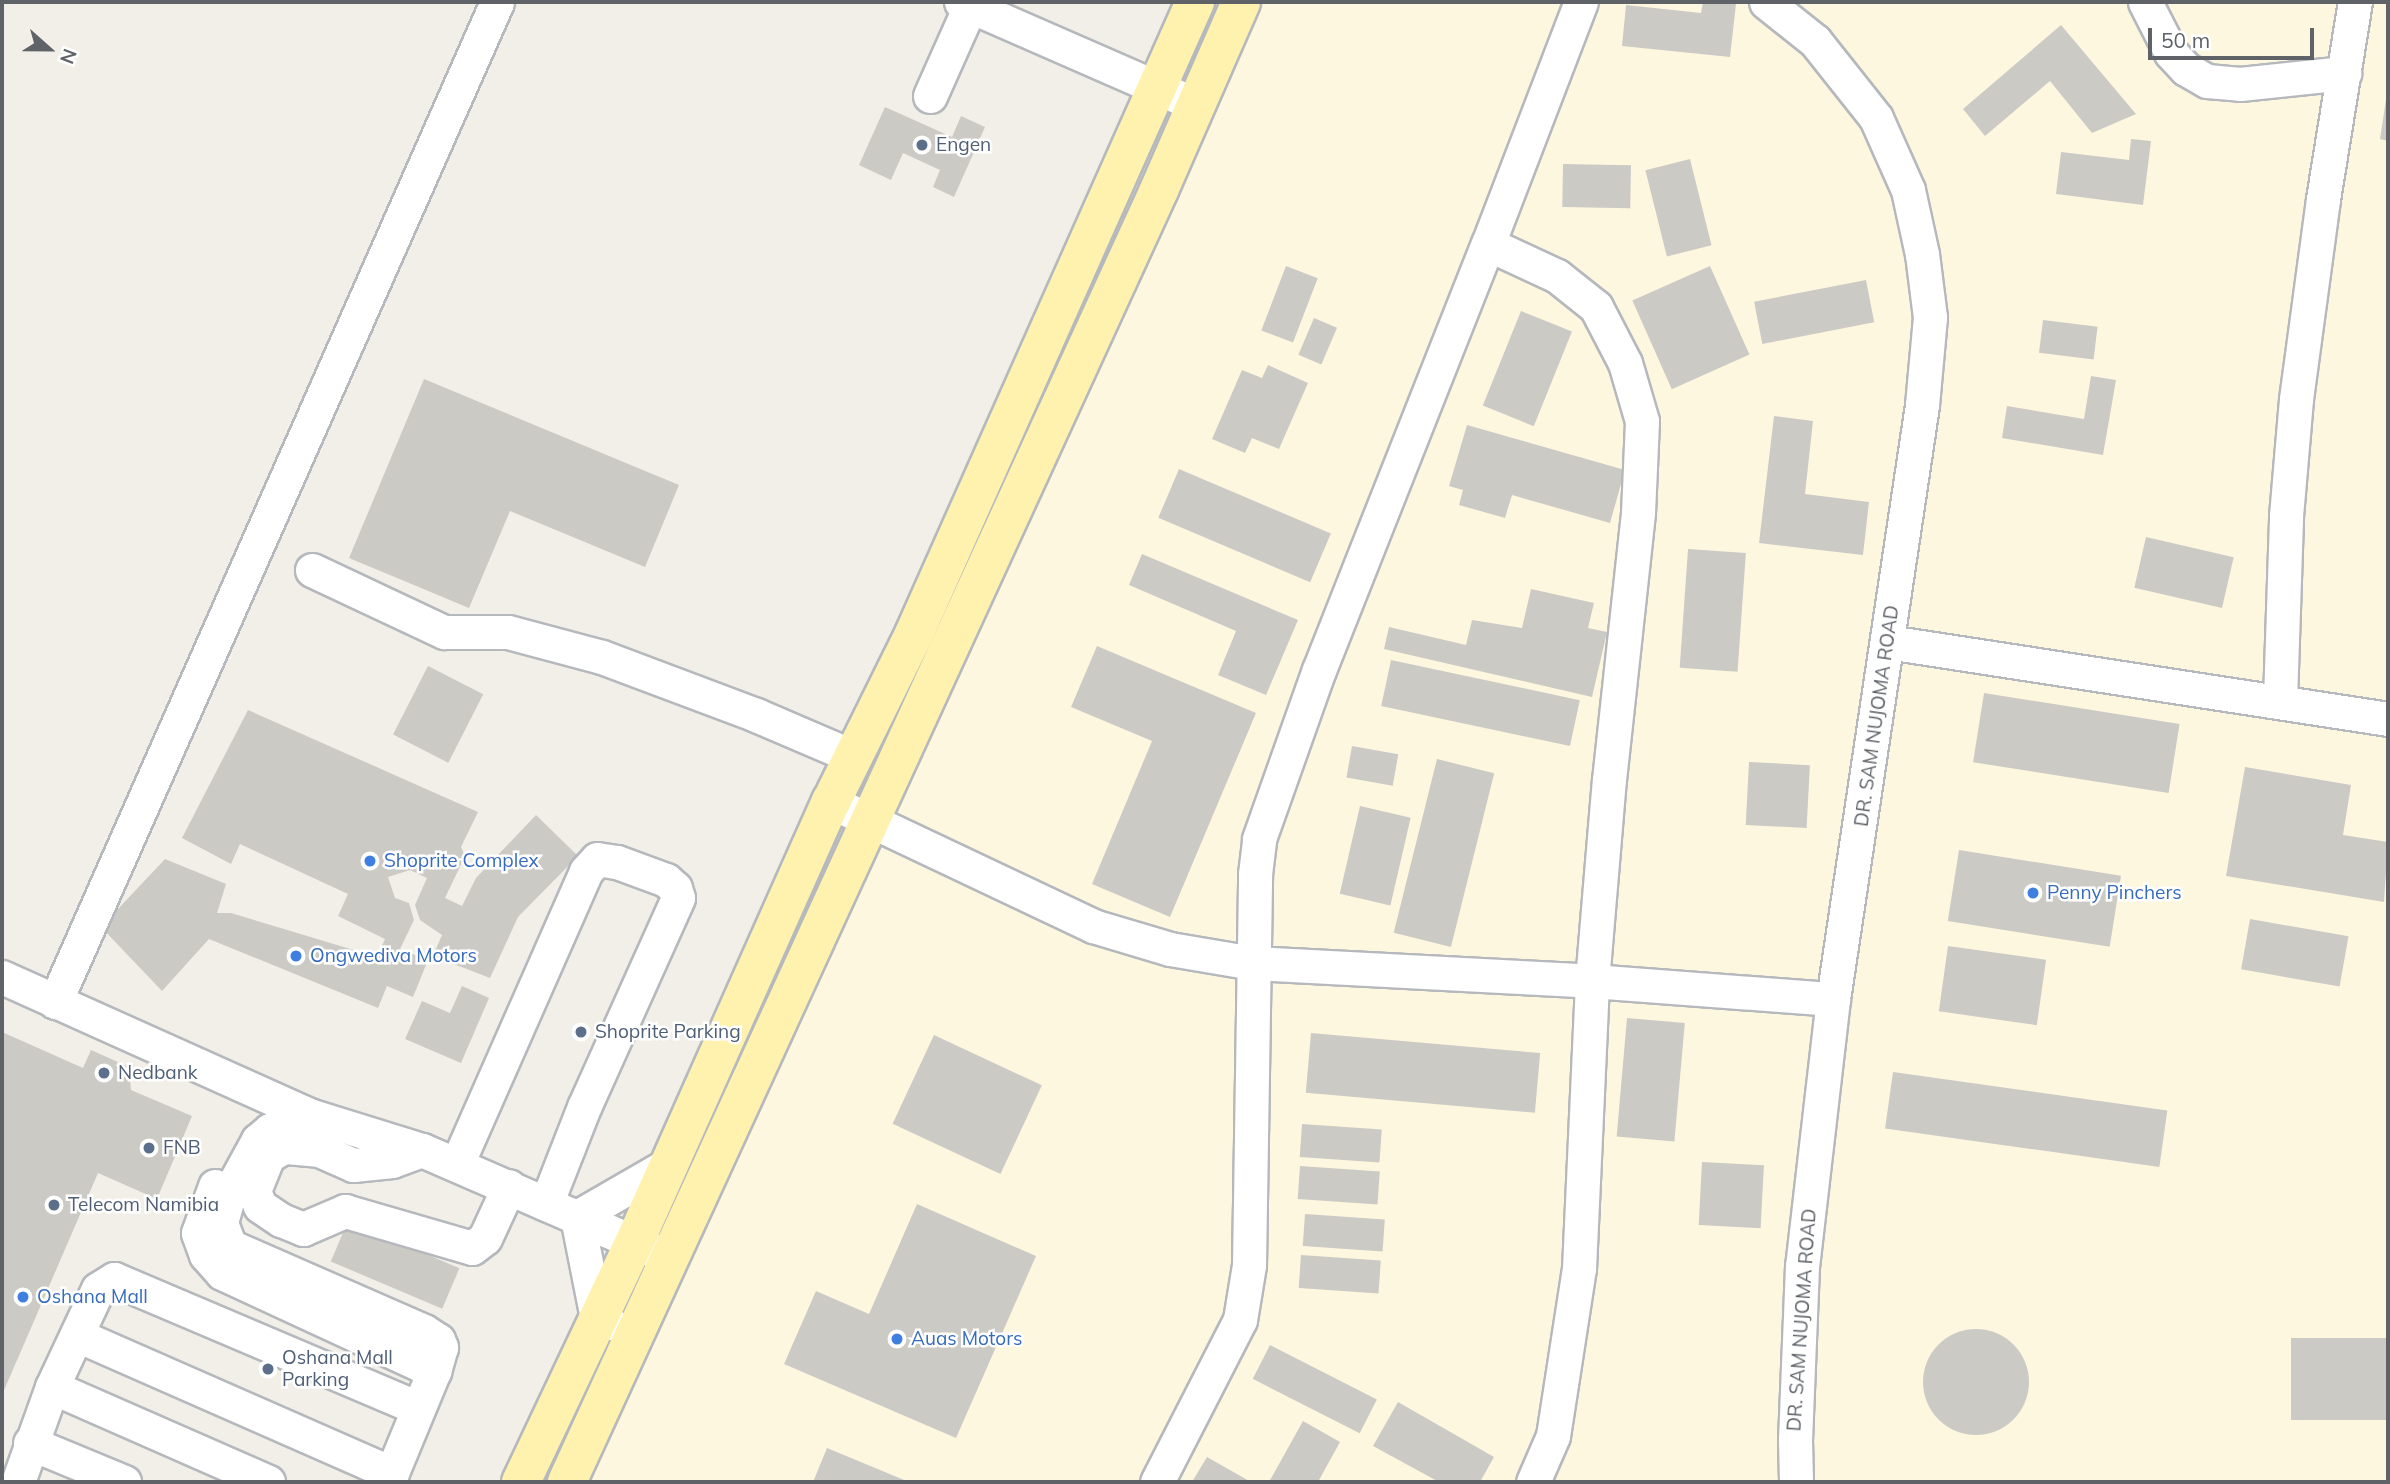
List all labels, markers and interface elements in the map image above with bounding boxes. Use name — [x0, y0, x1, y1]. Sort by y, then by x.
north arrow — [14, 14, 84, 84]
scale bar — [2152, 14, 2318, 58]
text: 50 m — [2161, 27, 2210, 53]
text: N — [55, 46, 82, 68]
place label: Engen — [936, 134, 991, 156]
marker: Engen — [914, 137, 930, 153]
street label: DR. SAM NUJOMA ROAD — [1850, 604, 1904, 828]
place label: Shoprite Complex — [384, 850, 539, 872]
marker: Shoprite Complex — [362, 853, 378, 869]
place label: Penny Pinchers — [2047, 882, 2182, 904]
marker: Penny Pinchers — [2025, 885, 2041, 901]
place label: Ongwediva Motors — [310, 945, 477, 967]
marker: Ongwediva Motors — [288, 948, 304, 964]
place label: Shoprite Parking — [595, 1021, 741, 1043]
marker: Shoprite Parking — [573, 1024, 589, 1040]
place label: Nedbank — [118, 1062, 198, 1084]
marker: Nedbank — [96, 1065, 112, 1081]
place label: FNB — [163, 1137, 201, 1159]
marker: FNB — [141, 1140, 157, 1156]
place label: Telecom Namibia — [68, 1194, 219, 1216]
marker: Telecom Namibia — [46, 1197, 62, 1213]
street label: DR. SAM NUJOMA ROAD — [1783, 1208, 1821, 1432]
place label: Oshana Mall — [37, 1286, 148, 1308]
marker: Oshana Mall — [15, 1289, 31, 1305]
place label: Auas Motors — [911, 1328, 1022, 1350]
marker: Auas Motors — [889, 1331, 905, 1347]
place label: Oshana Mall Parking — [282, 1347, 393, 1391]
marker: Oshana Mall Parking — [260, 1361, 276, 1377]

